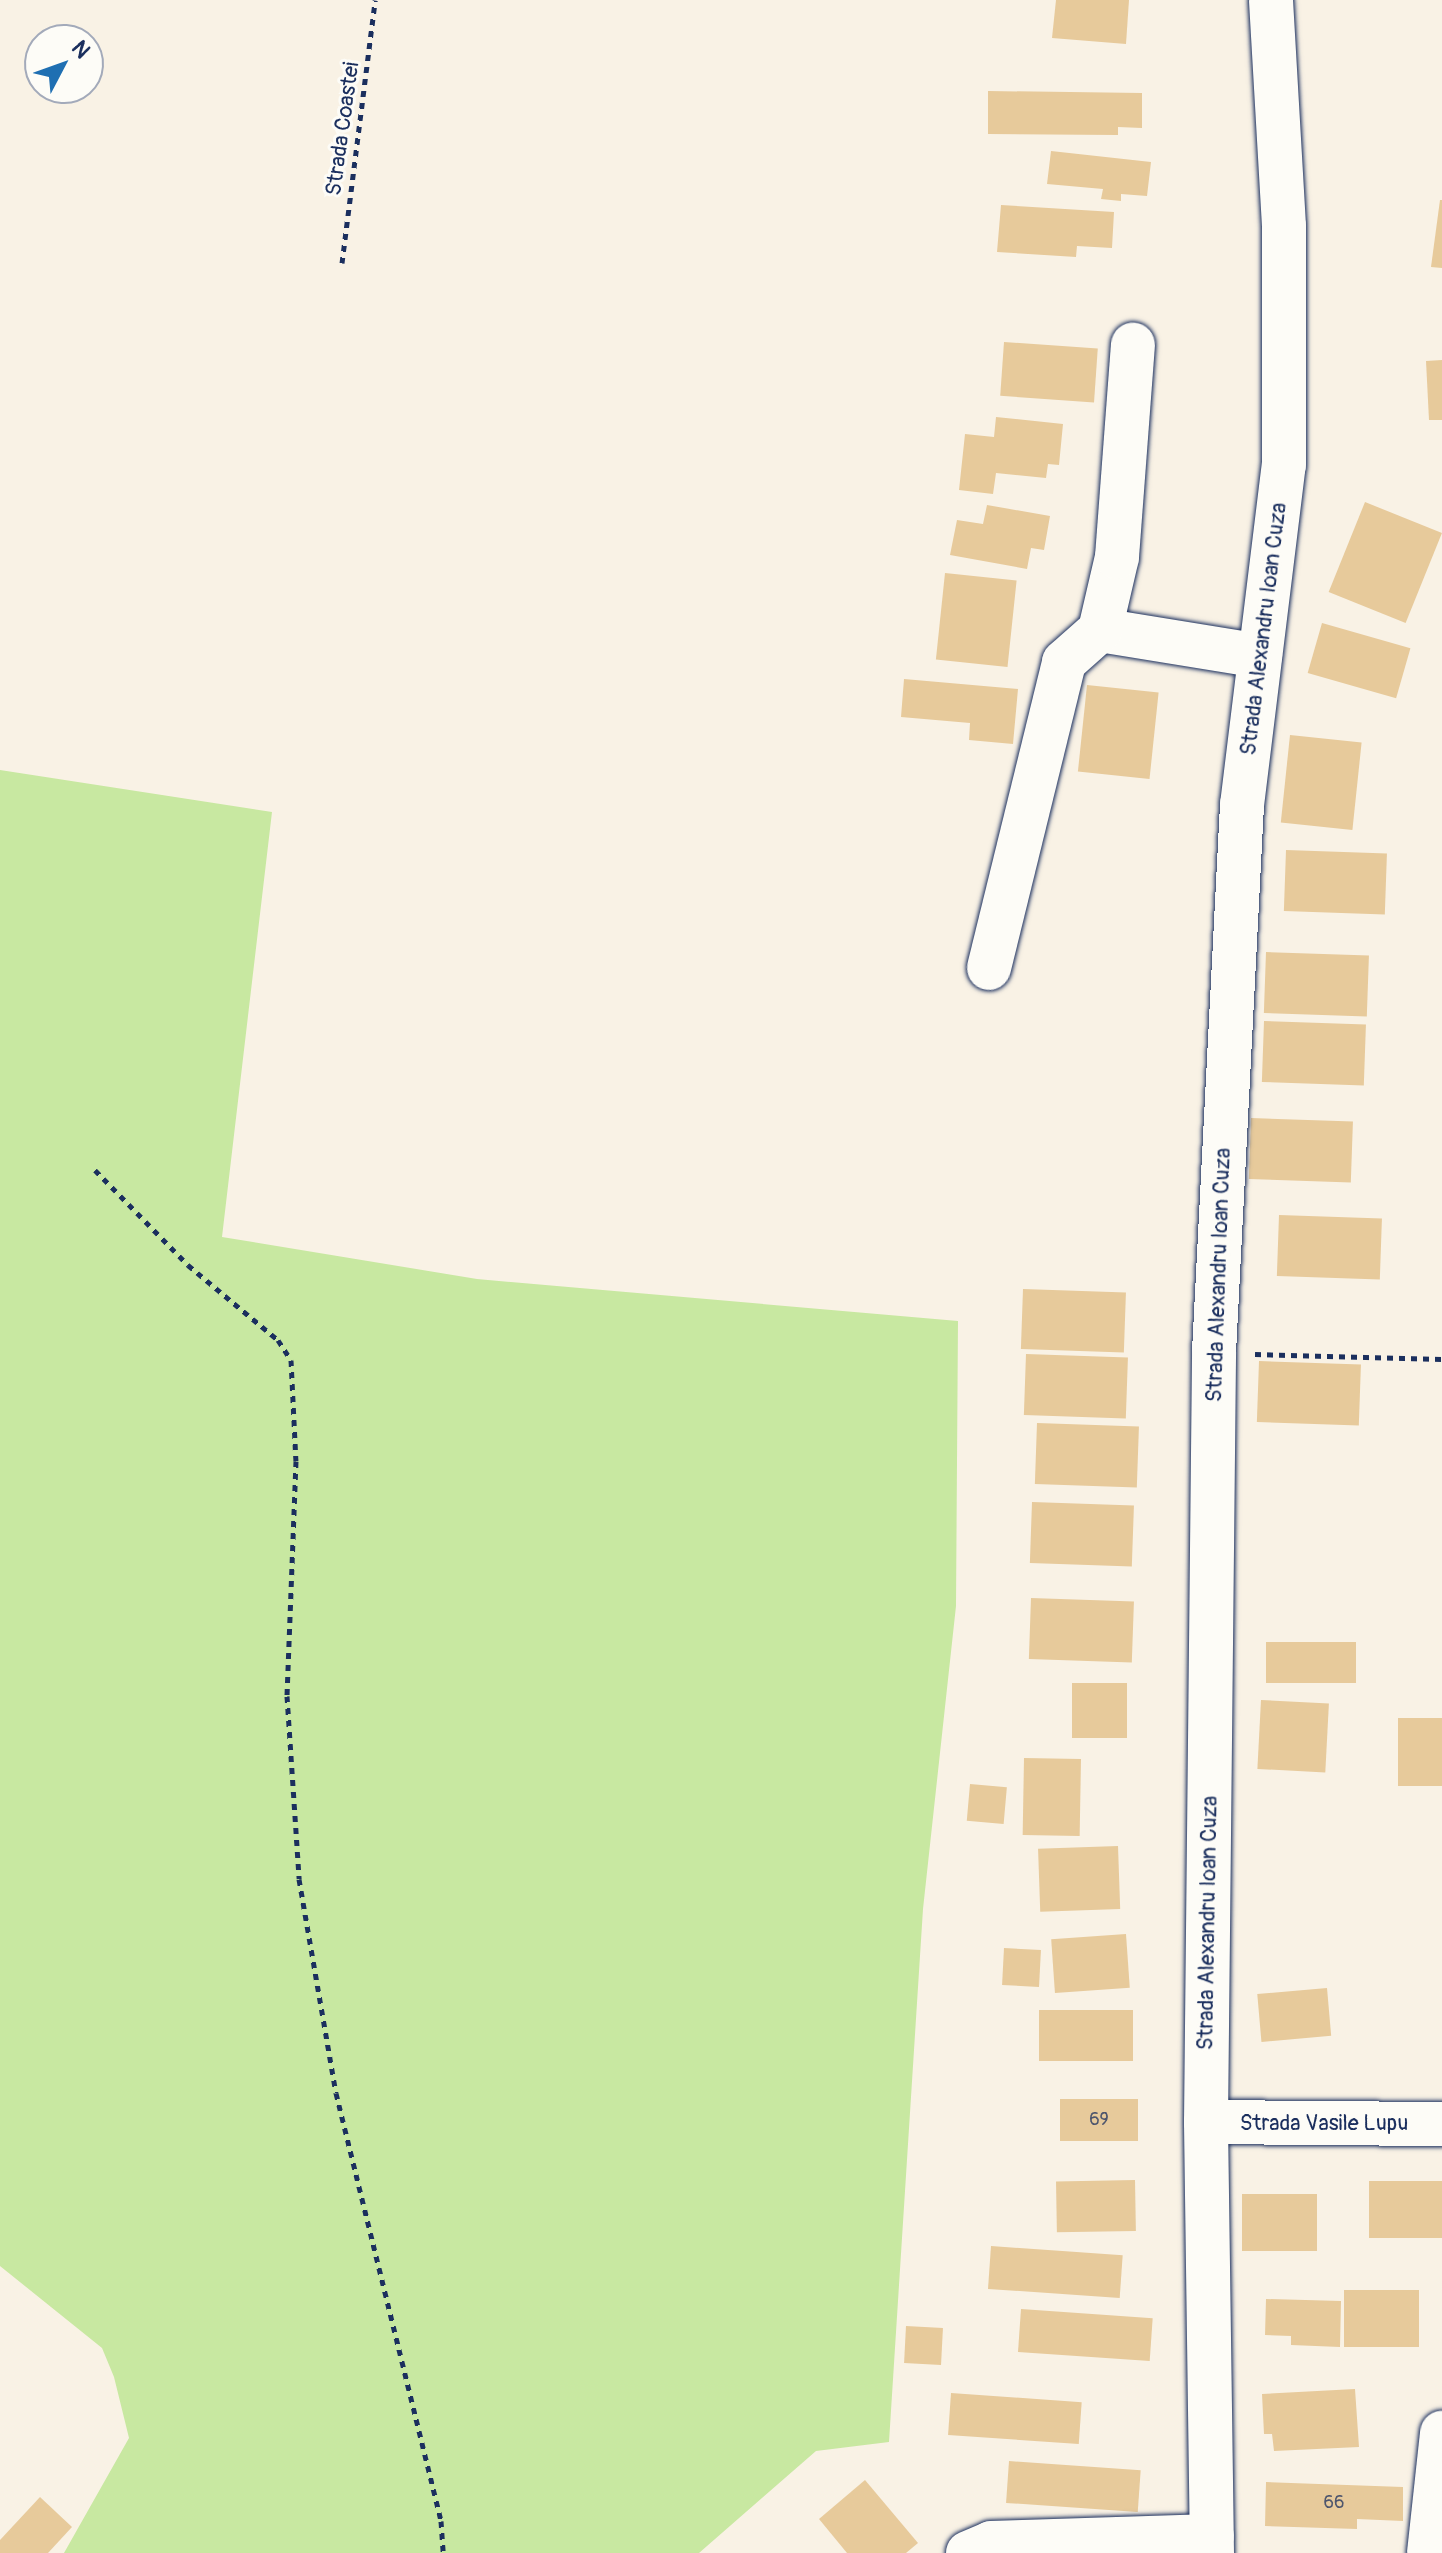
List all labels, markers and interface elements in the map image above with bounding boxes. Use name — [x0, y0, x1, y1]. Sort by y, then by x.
north arrow — [24, 24, 104, 104]
text: N — [65, 35, 96, 64]
street label: Strada Coastei — [321, 60, 365, 198]
street label: Strada Alexandru Ioan Cuza — [1235, 501, 1293, 757]
street label: Strada Alexandru Ioan Cuza — [1201, 1147, 1237, 1403]
street label: Strada Alexandru Ioan Cuza — [1193, 1796, 1223, 2050]
house number: 69 — [1089, 2109, 1109, 2131]
street label: Strada Vasile Lupu — [1240, 2111, 1408, 2137]
house number: 66 — [1324, 2492, 1344, 2514]

